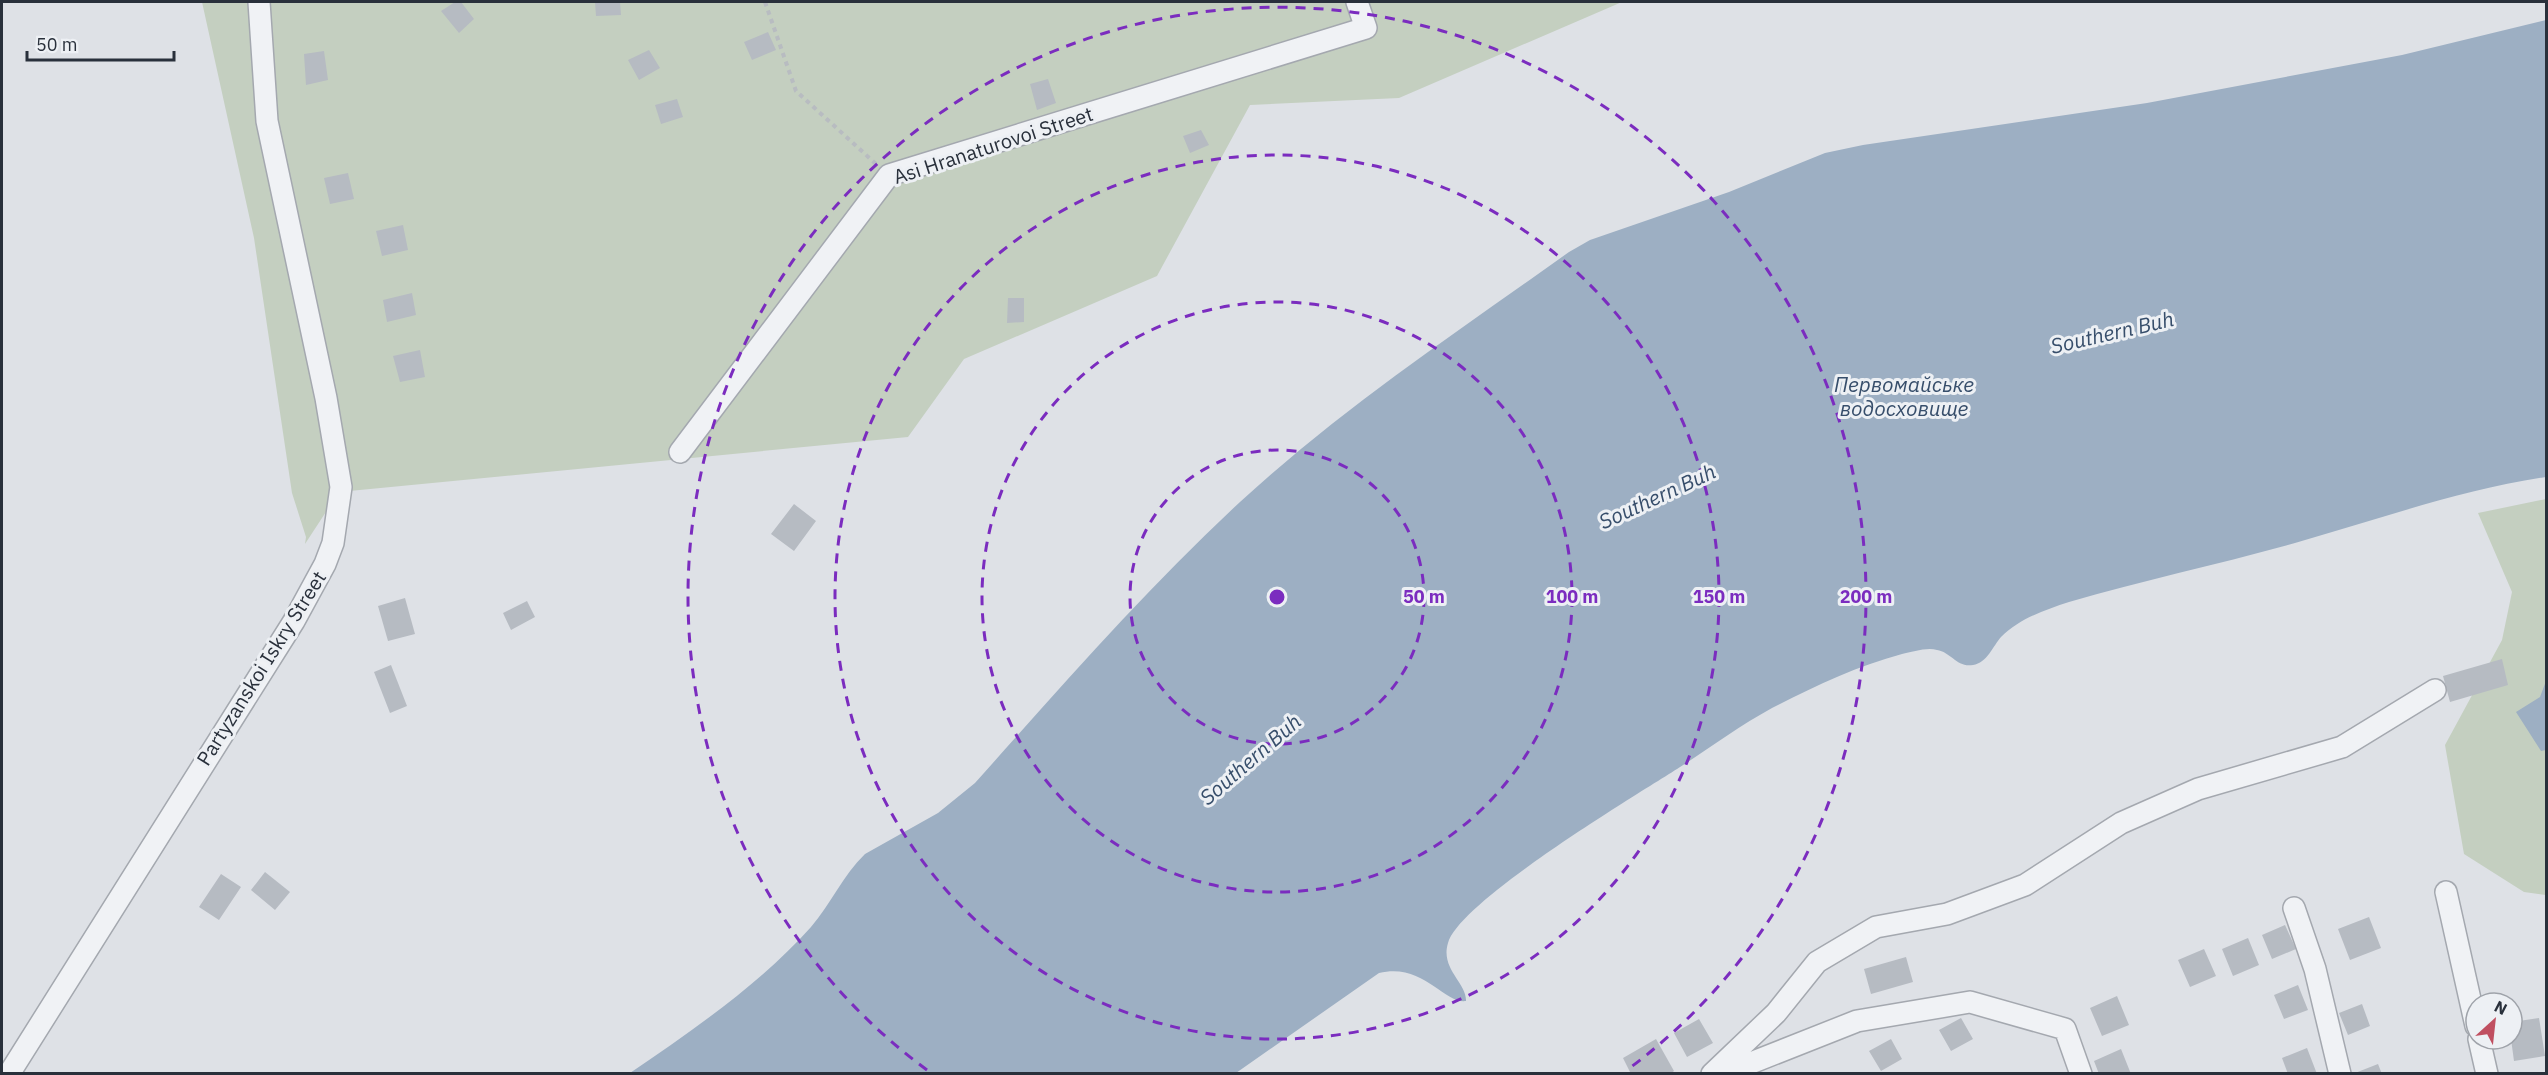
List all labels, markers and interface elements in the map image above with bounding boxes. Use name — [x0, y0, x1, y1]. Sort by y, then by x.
scale bar — [27, 24, 174, 62]
text: 50 m — [36, 33, 78, 56]
street label: Asi Hranaturovoi Street — [890, 100, 1096, 190]
water label: Southern Buh — [2047, 304, 2177, 360]
water label: Первомайське водосховище — [1834, 370, 1974, 422]
water label: Southern Buh — [1594, 457, 1720, 535]
street label: Partyzanskoi Iskry Street — [190, 566, 332, 770]
text: 50 m — [1403, 585, 1445, 608]
text: 100 m — [1546, 585, 1598, 608]
text: 150 m — [1693, 585, 1745, 608]
text: 200 m — [1840, 585, 1892, 608]
centre of rings — [1267, 587, 1287, 607]
water label: Southern Buh — [1193, 707, 1307, 811]
north arrow — [2464, 991, 2524, 1051]
text: N — [2491, 996, 2511, 1019]

